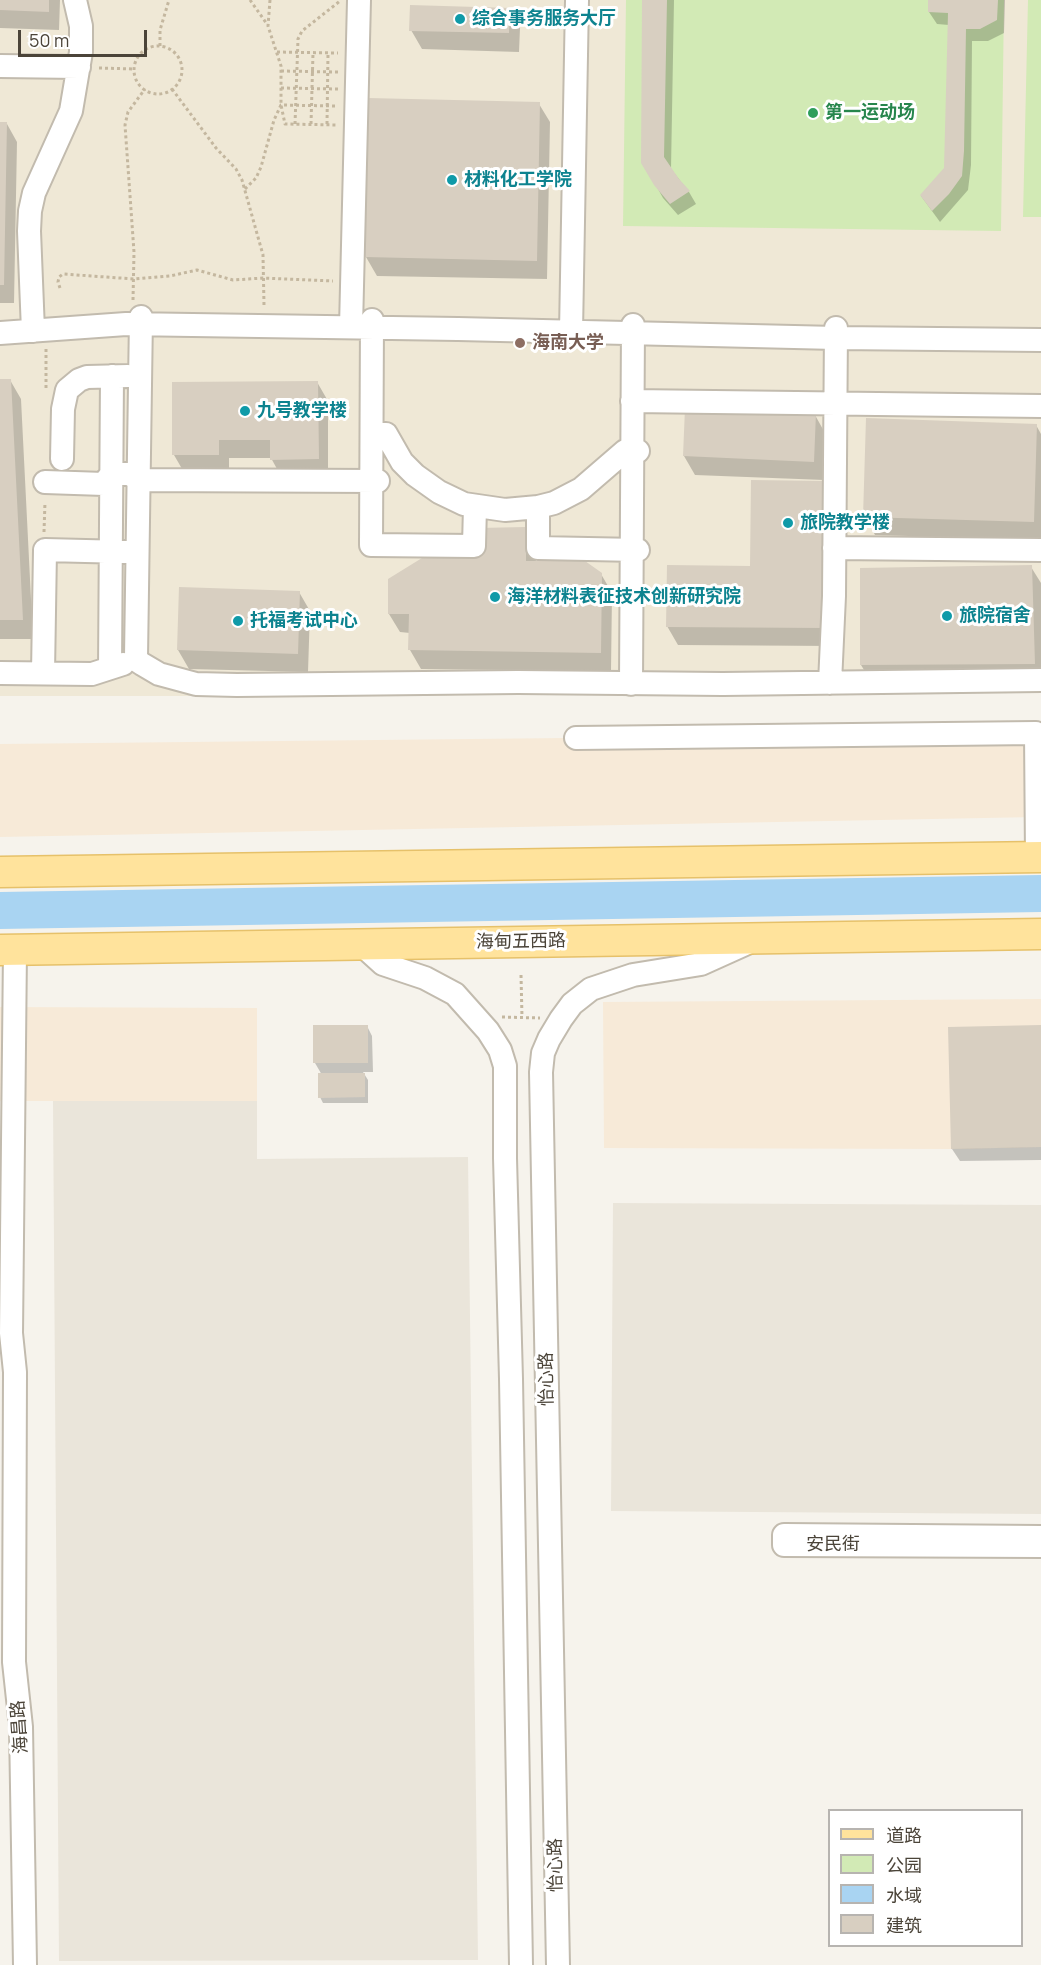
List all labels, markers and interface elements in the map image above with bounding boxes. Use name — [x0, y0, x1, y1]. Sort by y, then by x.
place label: 综合事务服务大厅 — [472, 8, 616, 30]
marker: 综合事务服务大厅 — [453, 12, 467, 26]
scale bar — [21, 18, 150, 56]
text: 50 m — [29, 28, 69, 52]
place label: 第一运动场 — [825, 102, 915, 124]
marker: 第一运动场 — [806, 106, 820, 120]
place label: 材料化工学院 — [464, 169, 572, 191]
marker: 材料化工学院 — [445, 173, 459, 187]
place label: 海南大学 — [532, 332, 604, 354]
marker: 海南大学 — [513, 336, 527, 350]
place label: 九号教学楼 — [257, 400, 347, 422]
marker: 九号教学楼 — [238, 404, 252, 418]
place label: 旅院教学楼 — [800, 512, 890, 534]
marker: 旅院教学楼 — [781, 516, 795, 530]
place label: 海洋材料表征技术创新研究院 — [507, 586, 741, 608]
marker: 海洋材料表征技术创新研究院 — [488, 590, 502, 604]
place label: 旅院宿舍 — [959, 605, 1031, 627]
marker: 旅院宿舍 — [940, 609, 954, 623]
place label: 托福考试中心 — [250, 610, 358, 632]
marker: 托福考试中心 — [231, 614, 245, 628]
street label: 海甸五西路 — [476, 930, 566, 954]
street label: 怡心路 — [536, 1352, 558, 1406]
street label: 安民街 — [806, 1534, 860, 1556]
street label: 海昌路 — [7, 1699, 33, 1755]
legend — [828, 1809, 1023, 1947]
text: 道路 — [886, 1823, 922, 1847]
street label: 怡心路 — [545, 1838, 567, 1892]
text: 公园 — [886, 1853, 922, 1877]
text: 水域 — [886, 1883, 922, 1907]
text: 建筑 — [886, 1913, 922, 1937]

